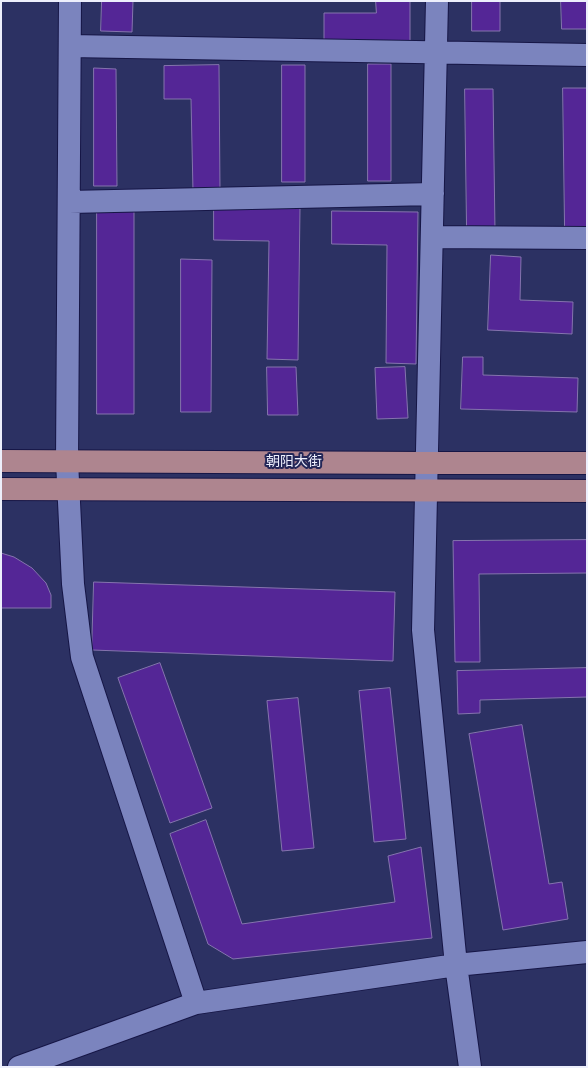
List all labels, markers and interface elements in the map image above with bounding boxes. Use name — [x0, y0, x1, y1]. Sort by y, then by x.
street label: 朝阳大街 — [266, 454, 322, 470]

